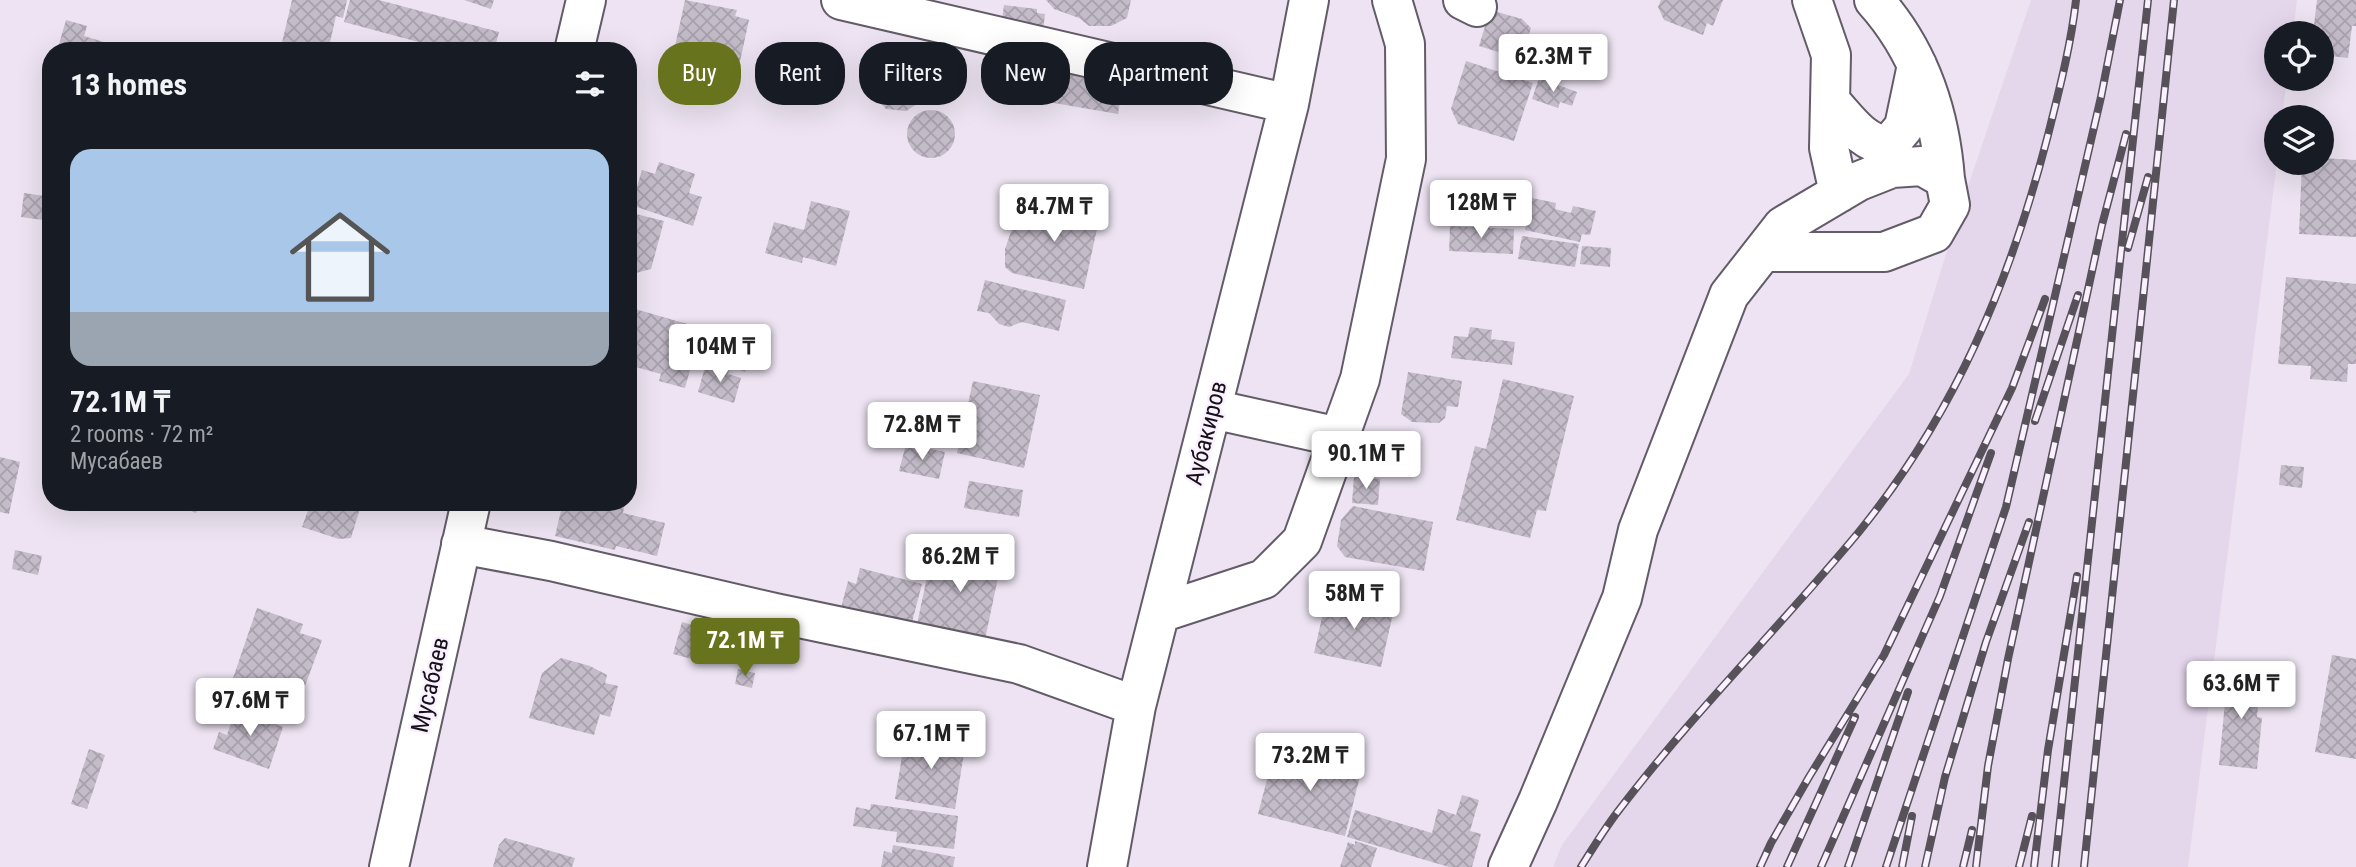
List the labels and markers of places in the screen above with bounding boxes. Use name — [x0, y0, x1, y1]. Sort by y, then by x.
pin: 62.3M ₸ — [1488, 34, 1618, 94]
pin: 128M ₸ — [1424, 180, 1538, 240]
pin: 84.7M ₸ — [989, 184, 1119, 244]
pin: 104M ₸ — [663, 324, 777, 384]
pin: 72.8M ₸ — [857, 402, 987, 462]
pin: 90.1M ₸ — [1301, 432, 1431, 491]
pin: 86.2M ₸ — [895, 534, 1025, 594]
pin: 58M ₸ — [1305, 572, 1403, 631]
pin: 72.1M ₸ — [680, 618, 810, 678]
pin: 63.6M ₸ — [2176, 662, 2306, 721]
pin: 97.6M ₸ — [185, 678, 315, 738]
pin: 67.1M ₸ — [866, 712, 996, 771]
pin: 73.2M ₸ — [1245, 734, 1375, 793]

